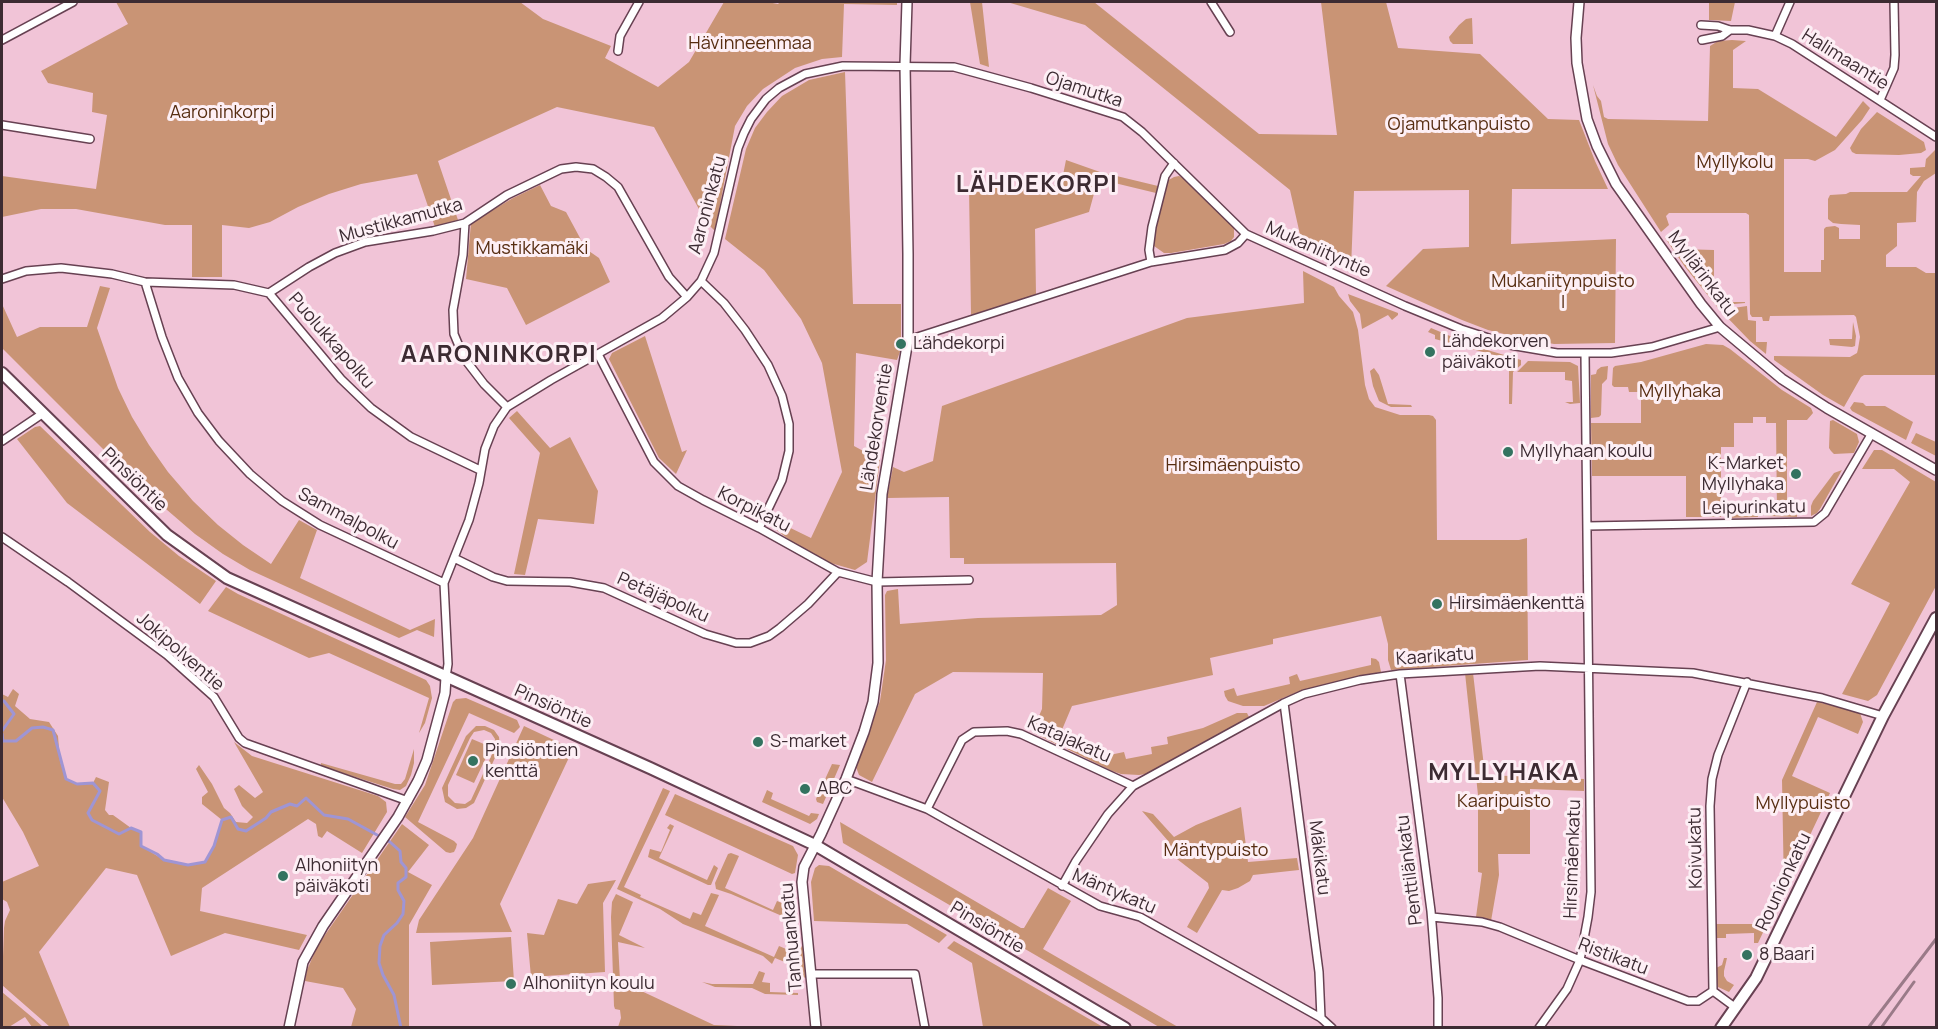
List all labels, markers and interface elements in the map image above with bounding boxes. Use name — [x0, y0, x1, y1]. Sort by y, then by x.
street label: Halimaantie — [1797, 25, 1893, 95]
park label: Hävinneenmaa — [688, 33, 812, 55]
street label: Ojamutka — [1043, 67, 1125, 113]
park label: Aaroninkorpi — [170, 102, 274, 124]
park label: Ojamutkanpuisto — [1388, 114, 1530, 136]
park label: Myllykolu — [1697, 152, 1773, 174]
street label: Aaroninkatu — [685, 154, 731, 256]
district label: LÄHDEKORPI — [956, 171, 1118, 199]
street label: Mustikkamutka — [337, 194, 465, 248]
street label: Mukaniityntie — [1262, 217, 1374, 283]
street label: Myllärinkatu — [1663, 227, 1741, 321]
park label: Mustikkamäki — [476, 238, 588, 260]
park label: Mukaniitynpuisto I — [1491, 271, 1635, 314]
street label: Puolukkapolku — [283, 289, 379, 393]
place label: Lähdekorven päiväkoti — [1442, 331, 1549, 374]
place label: Lähdekorpi — [913, 333, 1005, 355]
marker: Lähdekorpi — [894, 337, 908, 351]
district label: AARONINKORPI — [401, 341, 597, 369]
marker: Lähdekorven päiväkoti — [1423, 345, 1437, 359]
street label: Lähdekorventie — [856, 362, 898, 492]
park label: Myllyhaka — [1639, 381, 1721, 403]
place label: Myllyhaan koulu — [1520, 441, 1652, 463]
street label: Pinsiöntie — [97, 444, 171, 516]
marker: Myllyhaan koulu — [1501, 445, 1515, 459]
place label: K-Market Myllyhaka — [1702, 453, 1784, 496]
park label: Hirsimäenpuisto — [1165, 455, 1301, 477]
marker: K-Market Myllyhaka — [1789, 467, 1803, 481]
street label: Korpikatu — [714, 482, 794, 538]
street label: Sammalpolku — [294, 483, 402, 555]
street label: Leipurinkatu — [1702, 496, 1806, 520]
street label: Petäjäpolku — [614, 568, 712, 628]
place label: Hirsimäenkenttä — [1449, 593, 1585, 615]
marker: Hirsimäenkenttä — [1430, 597, 1444, 611]
street label: Jokipolventie — [132, 608, 228, 696]
street label: Kaarikatu — [1395, 643, 1475, 671]
street label: Pinsiöntie — [511, 680, 595, 734]
street label: Katajakatu — [1024, 712, 1114, 768]
place label: S-market — [770, 731, 847, 753]
marker: S-market — [751, 735, 765, 749]
place label: Pinsiöntien kenttä — [485, 740, 578, 783]
marker: Pinsiöntien kenttä — [466, 754, 480, 768]
district label: MYLLYHAKA — [1428, 759, 1580, 787]
place label: ABC — [817, 778, 852, 800]
marker: ABC — [798, 782, 812, 796]
park label: Kaaripuisto — [1457, 791, 1551, 813]
park label: Myllypuisto — [1755, 793, 1851, 815]
street label: Hirsimäenkatu — [1560, 799, 1586, 919]
street label: Koivukatu — [1684, 807, 1708, 889]
street label: Penttilänkatu — [1393, 814, 1427, 926]
street label: Mäkikatu — [1304, 819, 1334, 897]
street label: Rounionkatu — [1752, 830, 1816, 934]
park label: Mäntypuisto — [1164, 840, 1268, 862]
place label: Alhoniityn päiväkoti — [295, 855, 378, 898]
street label: Mäntykatu — [1069, 865, 1159, 919]
marker: Alhoniityn päiväkoti — [276, 869, 290, 883]
street label: Tanhuankatu — [776, 882, 808, 992]
street label: Pinsiöntie — [946, 897, 1028, 959]
street label: Ristikatu — [1575, 934, 1651, 980]
place label: 8 Baari — [1759, 944, 1815, 966]
marker: 8 Baari — [1740, 948, 1754, 962]
place label: Alhoniityn koulu — [523, 973, 655, 995]
marker: Alhoniityn koulu — [504, 977, 518, 991]

